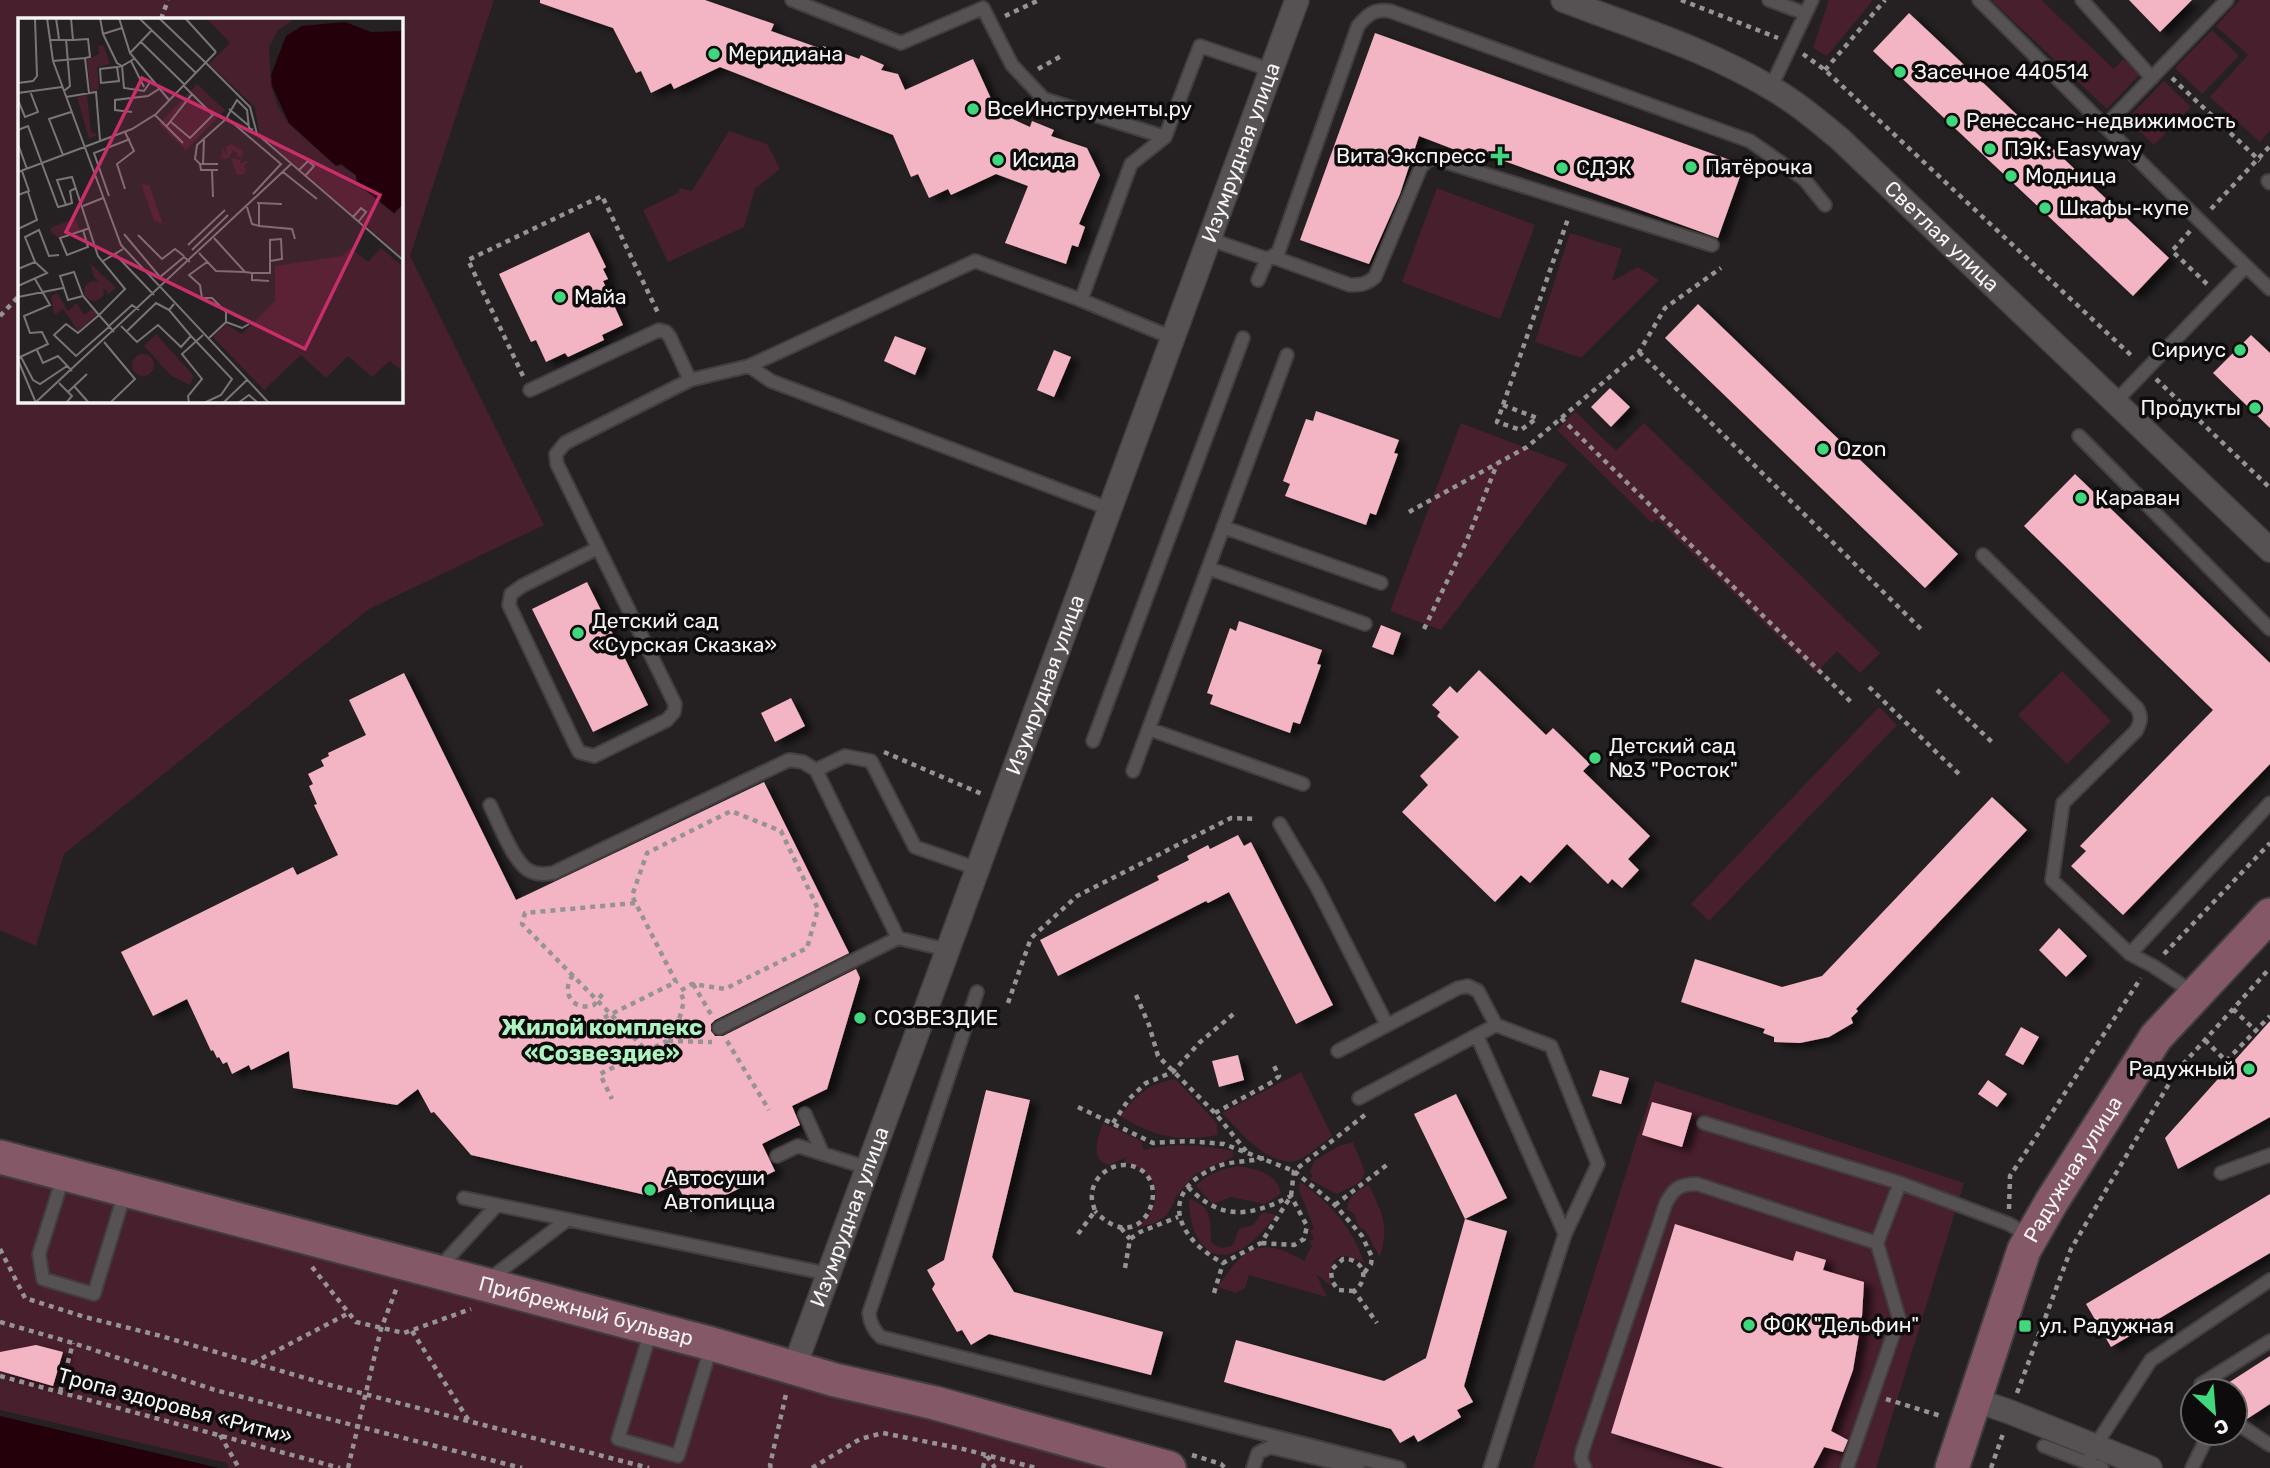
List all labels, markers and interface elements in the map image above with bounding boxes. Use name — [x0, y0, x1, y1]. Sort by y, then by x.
inset map — [18, 18, 402, 402]
place label: Меридиана — [728, 41, 843, 66]
marker: Меридиана — [706, 46, 722, 62]
street label: Изумрудная улица — [1196, 59, 1285, 246]
place label: Засечное 440514 — [1914, 59, 2089, 84]
marker: Засечное 440514 — [1892, 64, 1908, 80]
place label: ВсеИнструменты.ру — [987, 96, 1192, 121]
marker: ВсеИнструменты.ру — [965, 101, 981, 117]
place label: Ренессанс-недвижимость — [1966, 108, 2236, 133]
marker: Ренессанс-недвижимость — [1944, 113, 1960, 129]
place label: ПЭК: Easyway — [2004, 136, 2143, 161]
marker: ПЭК: Easyway — [1982, 141, 1998, 157]
place label: Вита Экспресс — [1336, 143, 1486, 168]
place label: Исида — [1012, 147, 1076, 172]
marker: Вита Экспресс — [1492, 148, 1508, 164]
marker: Исида — [990, 152, 1006, 168]
place label: Пятёрочка — [1705, 154, 1813, 179]
place label: СДЭК — [1576, 155, 1632, 180]
marker: Пятёрочка — [1683, 159, 1699, 175]
marker: СДЭК — [1554, 160, 1570, 176]
place label: Модница — [2025, 163, 2116, 188]
marker: Модница — [2003, 168, 2019, 184]
street label: Светлая улица — [1880, 175, 2005, 297]
place label: Шкафы-купе — [2059, 195, 2189, 220]
marker: Шкафы-купе — [2037, 200, 2053, 216]
place label: Майа — [574, 284, 627, 309]
marker: Майа — [552, 289, 568, 305]
place label: Сириус — [2151, 337, 2226, 362]
marker: Сириус — [2232, 342, 2248, 358]
place label: Продукты — [2140, 395, 2241, 420]
marker: Продукты — [2247, 400, 2263, 416]
place label: Ozon — [1837, 436, 1887, 461]
marker: Ozon — [1815, 441, 1831, 457]
place label: Караван — [2095, 485, 2180, 510]
marker: Караван — [2073, 490, 2089, 506]
street label: Изумрудная улица — [1000, 591, 1089, 778]
place label: Детский сад «Сурская Сказка» — [592, 608, 777, 657]
marker: Детский сад «Сурская Сказка» — [570, 625, 586, 641]
place label: Детский сад №3 "Росток" — [1609, 733, 1738, 782]
marker: Детский сад №3 "Росток" — [1587, 750, 1603, 766]
place label: СОЗВЕЗДИЕ — [874, 1005, 998, 1030]
marker: СОЗВЕЗДИЕ — [852, 1010, 868, 1026]
district label: Жилой комплекс «Созвездие» — [502, 1013, 702, 1067]
place label: Радужный — [2129, 1056, 2235, 1081]
marker: Радужный — [2241, 1061, 2257, 1077]
street label: Радужная улица — [2018, 1091, 2127, 1247]
street label: Изумрудная улица — [805, 1123, 894, 1310]
place label: Автосуши Автопицца — [664, 1165, 775, 1214]
marker: Автосуши Автопицца — [642, 1182, 658, 1198]
street label: Прибрежный бульвар — [476, 1270, 696, 1351]
place label: ФОК "Дельфин" — [1763, 1312, 1919, 1337]
place label: ул. Радужная — [2039, 1313, 2174, 1338]
marker: ФОК "Дельфин" — [1741, 1317, 1757, 1333]
marker: ул. Радужная — [2017, 1318, 2033, 1334]
street label: Тропа здоровья «Ритм» — [55, 1362, 295, 1449]
north arrow — [2179, 1377, 2249, 1447]
text: С — [2210, 1414, 2232, 1440]

